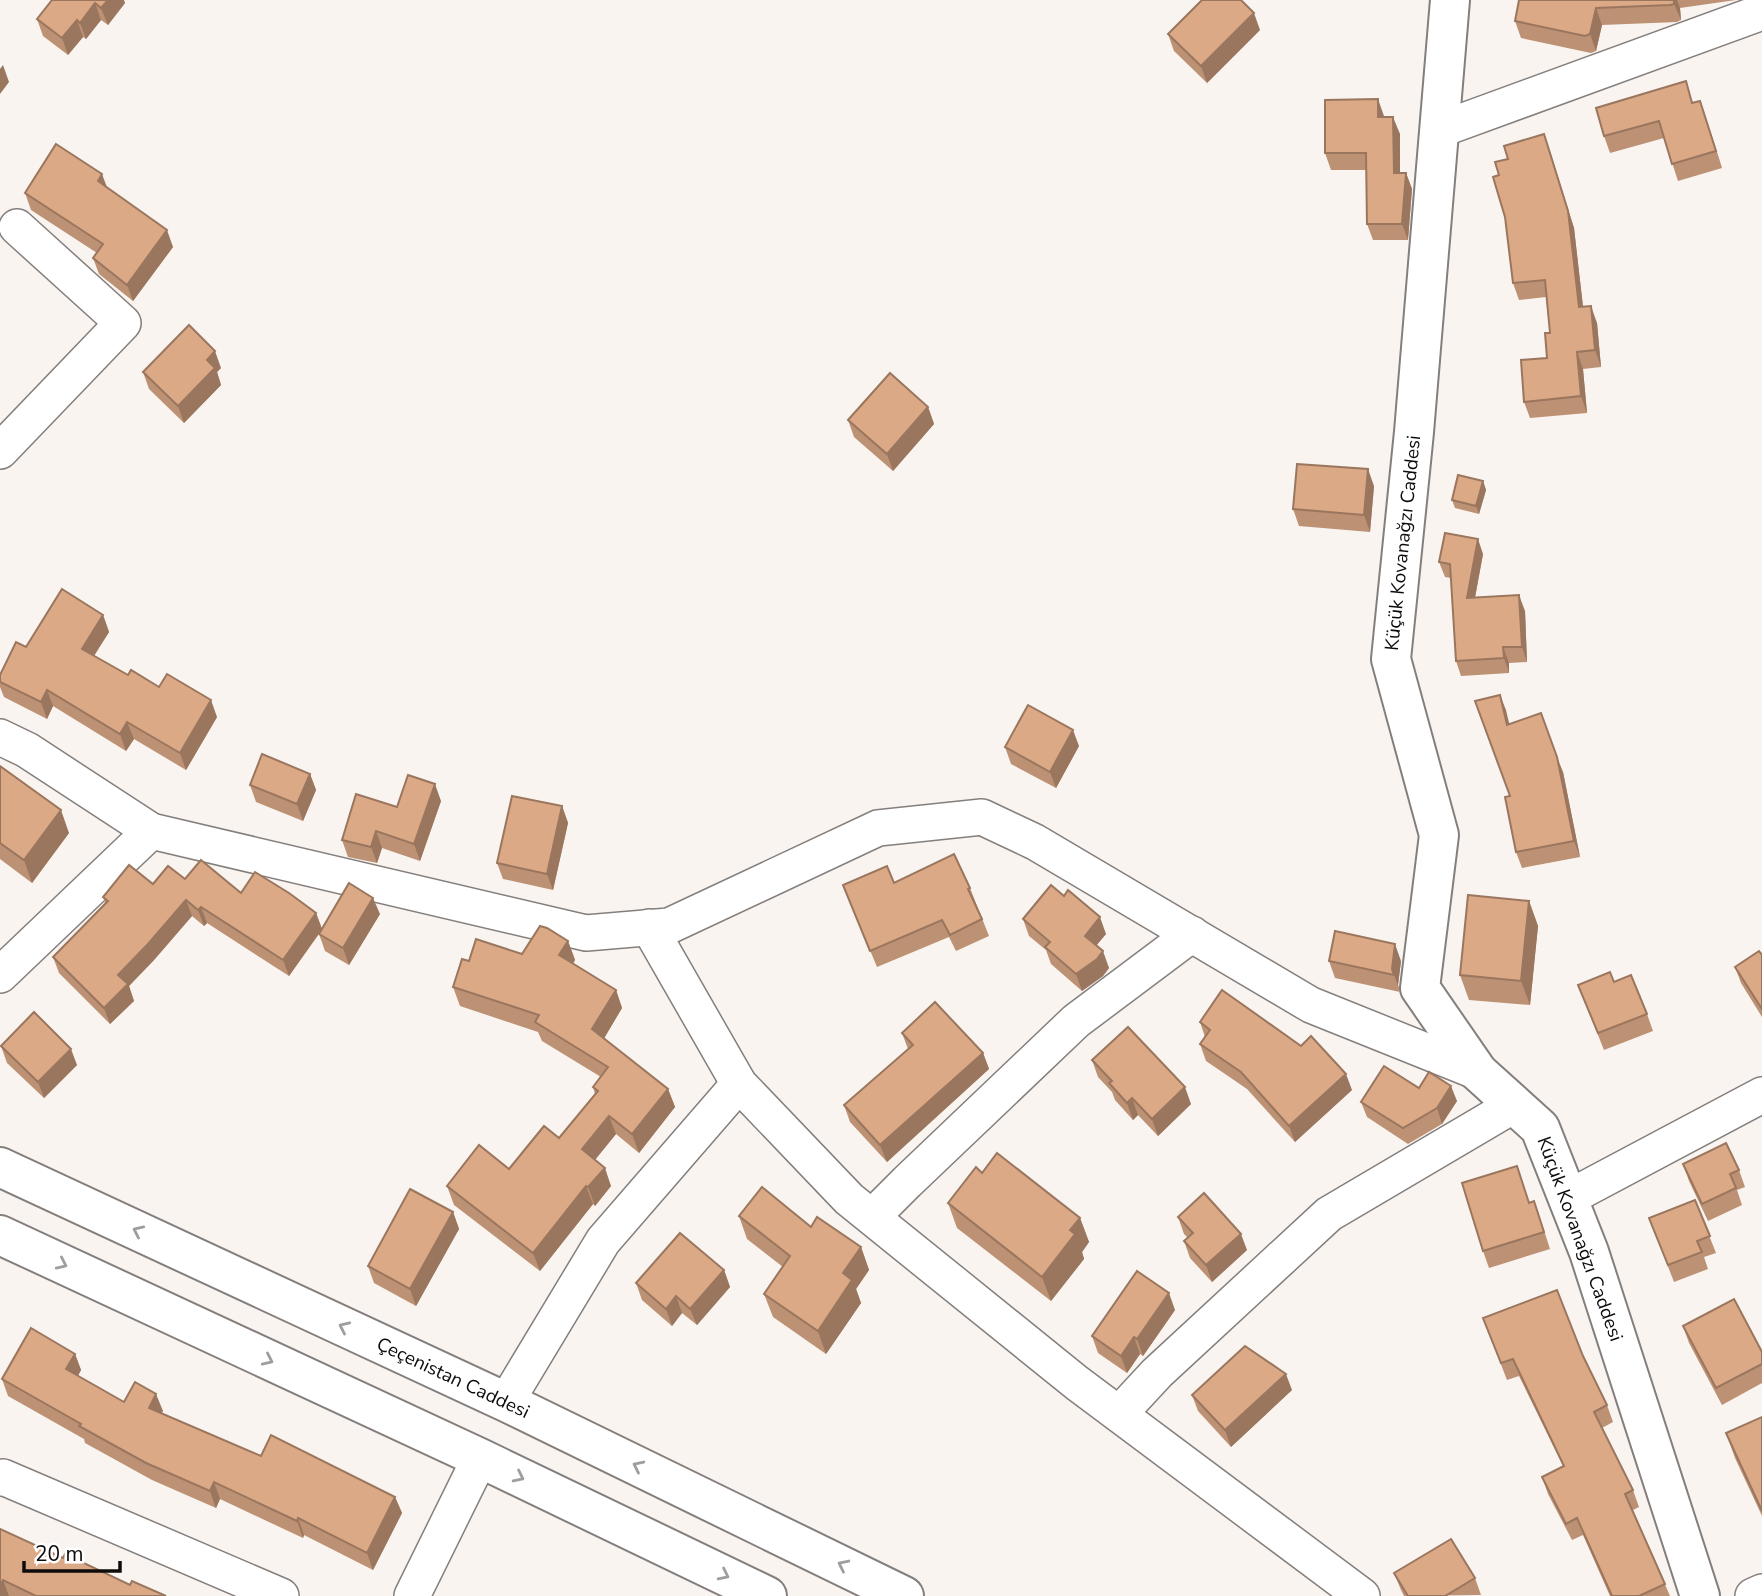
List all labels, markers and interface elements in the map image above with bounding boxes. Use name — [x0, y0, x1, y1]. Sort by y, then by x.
street label: Küçük Kovanağzı Caddesi — [1379, 434, 1427, 652]
street label: Küçük Kovanağzı Caddesi — [1531, 1133, 1629, 1345]
one-way arrow — [132, 1225, 145, 1239]
one-way arrow — [55, 1255, 67, 1269]
one-way arrow — [339, 1321, 351, 1335]
street label: Çeçenistan Caddesi — [372, 1331, 534, 1425]
one-way arrow — [261, 1351, 273, 1365]
one-way arrow — [633, 1461, 645, 1475]
one-way arrow — [512, 1468, 524, 1482]
scale bar — [24, 1530, 121, 1574]
text: 20 m — [35, 1540, 84, 1568]
one-way arrow — [838, 1560, 850, 1574]
one-way arrow — [717, 1567, 729, 1581]

